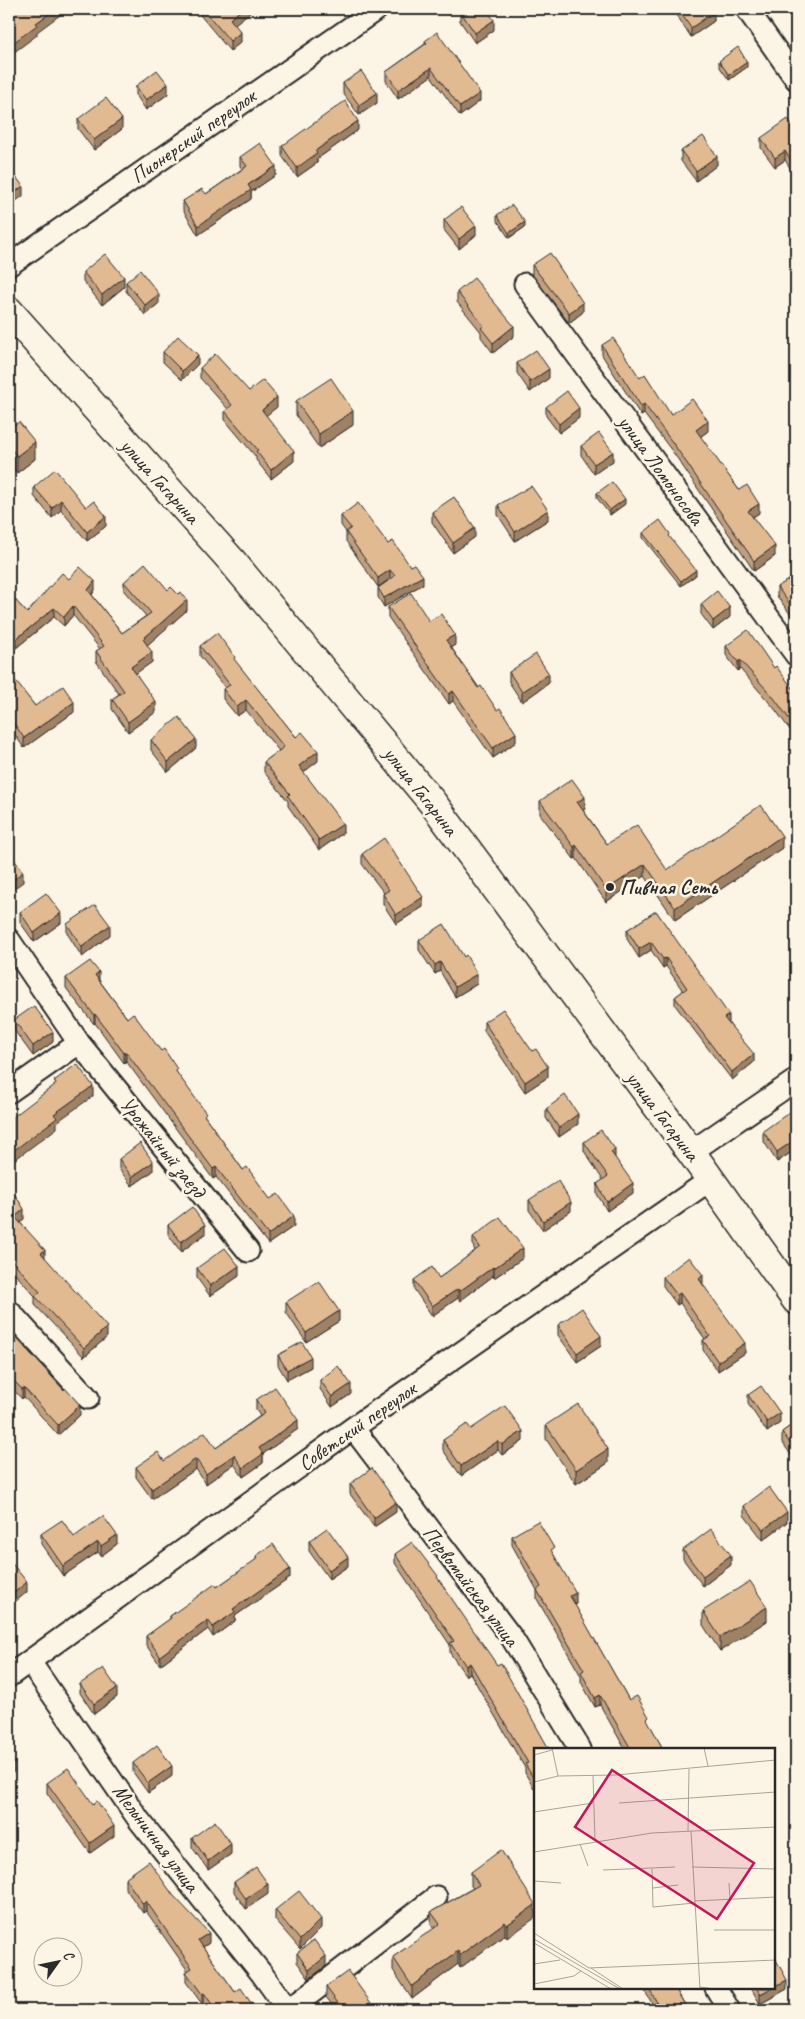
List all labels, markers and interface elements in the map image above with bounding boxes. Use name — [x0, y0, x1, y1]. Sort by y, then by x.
street label: Пионерский переулок — [125, 82, 262, 189]
street label: улица Ломоносова — [611, 408, 711, 531]
street label: улица Гагарина — [113, 431, 206, 531]
street label: улица Гагарина — [377, 740, 465, 842]
place label: Пивная Сеть — [620, 874, 719, 900]
marker: Пивная Сеть — [604, 881, 616, 893]
street label: улица Гагарина — [619, 1064, 706, 1168]
street label: Урожайный заезд — [114, 1091, 213, 1205]
street label: Советский переулок — [293, 1374, 423, 1476]
street label: Первомайская улица — [417, 1521, 526, 1653]
inset map — [534, 1748, 775, 1989]
street label: Мельничная улица — [107, 1779, 206, 1899]
north arrow — [32, 1936, 82, 1986]
text: С — [59, 1948, 79, 1964]

